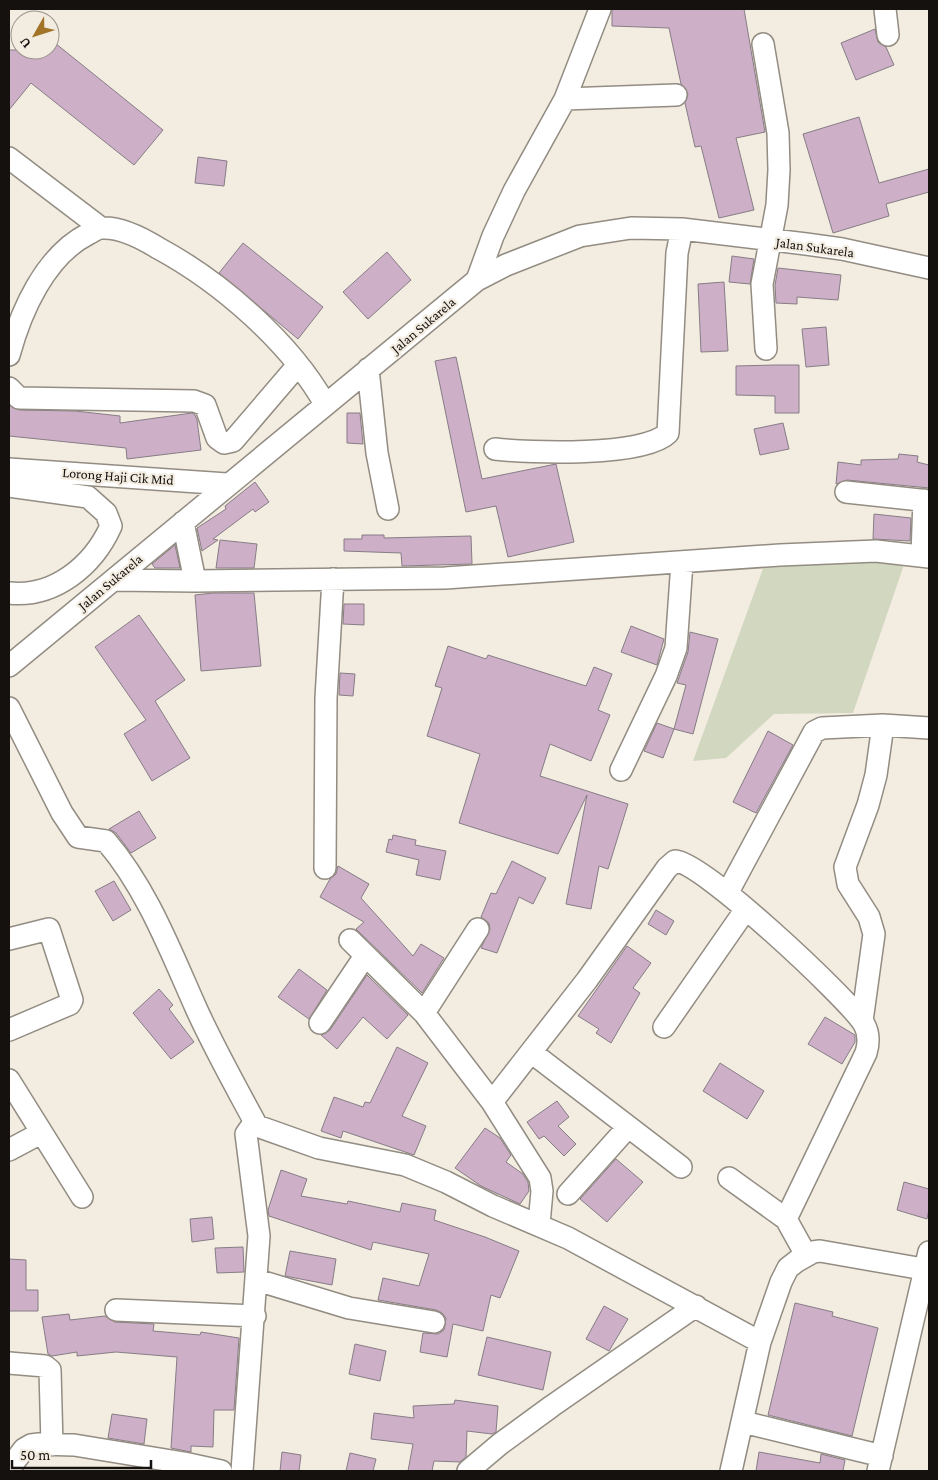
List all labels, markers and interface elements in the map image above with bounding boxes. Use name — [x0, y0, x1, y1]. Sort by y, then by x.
north arrow — [10, 10, 60, 60]
text: U — [15, 34, 34, 52]
street label: Jalan Sukarela — [773, 233, 856, 260]
street label: Jalan Sukarela — [386, 293, 459, 358]
street label: Lorong Haji Cik Mid — [62, 464, 175, 489]
street label: Jalan Sukarela — [73, 550, 146, 615]
scale bar — [12, 1438, 151, 1470]
text: 50 m — [20, 1447, 50, 1463]

